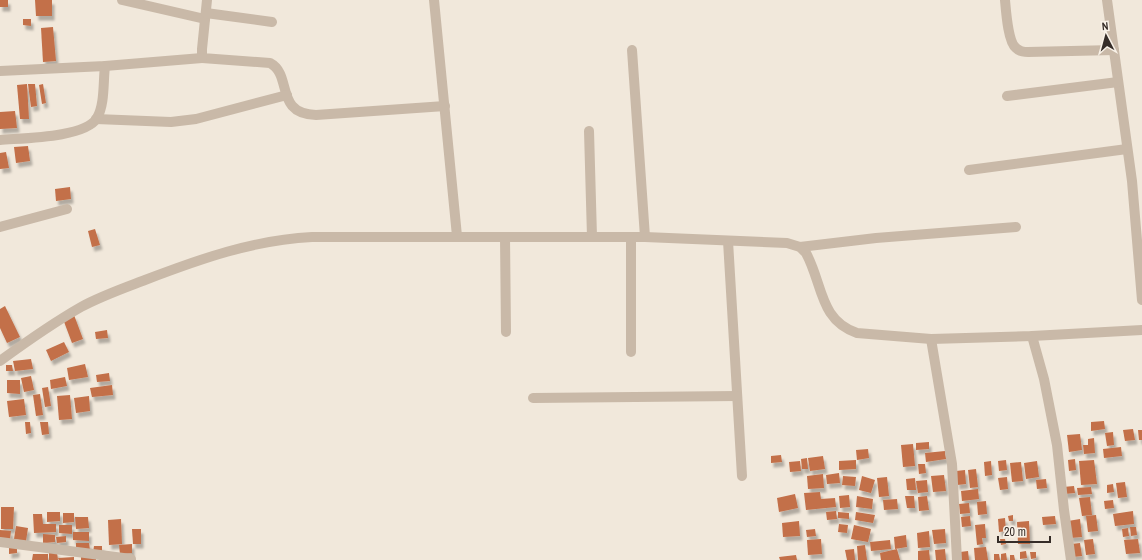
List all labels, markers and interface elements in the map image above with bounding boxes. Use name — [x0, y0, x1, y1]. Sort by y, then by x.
north arrow — [1086, 16, 1126, 56]
text: N — [1101, 19, 1109, 33]
scale bar — [998, 518, 1050, 544]
text: 20 m — [1004, 524, 1026, 540]

